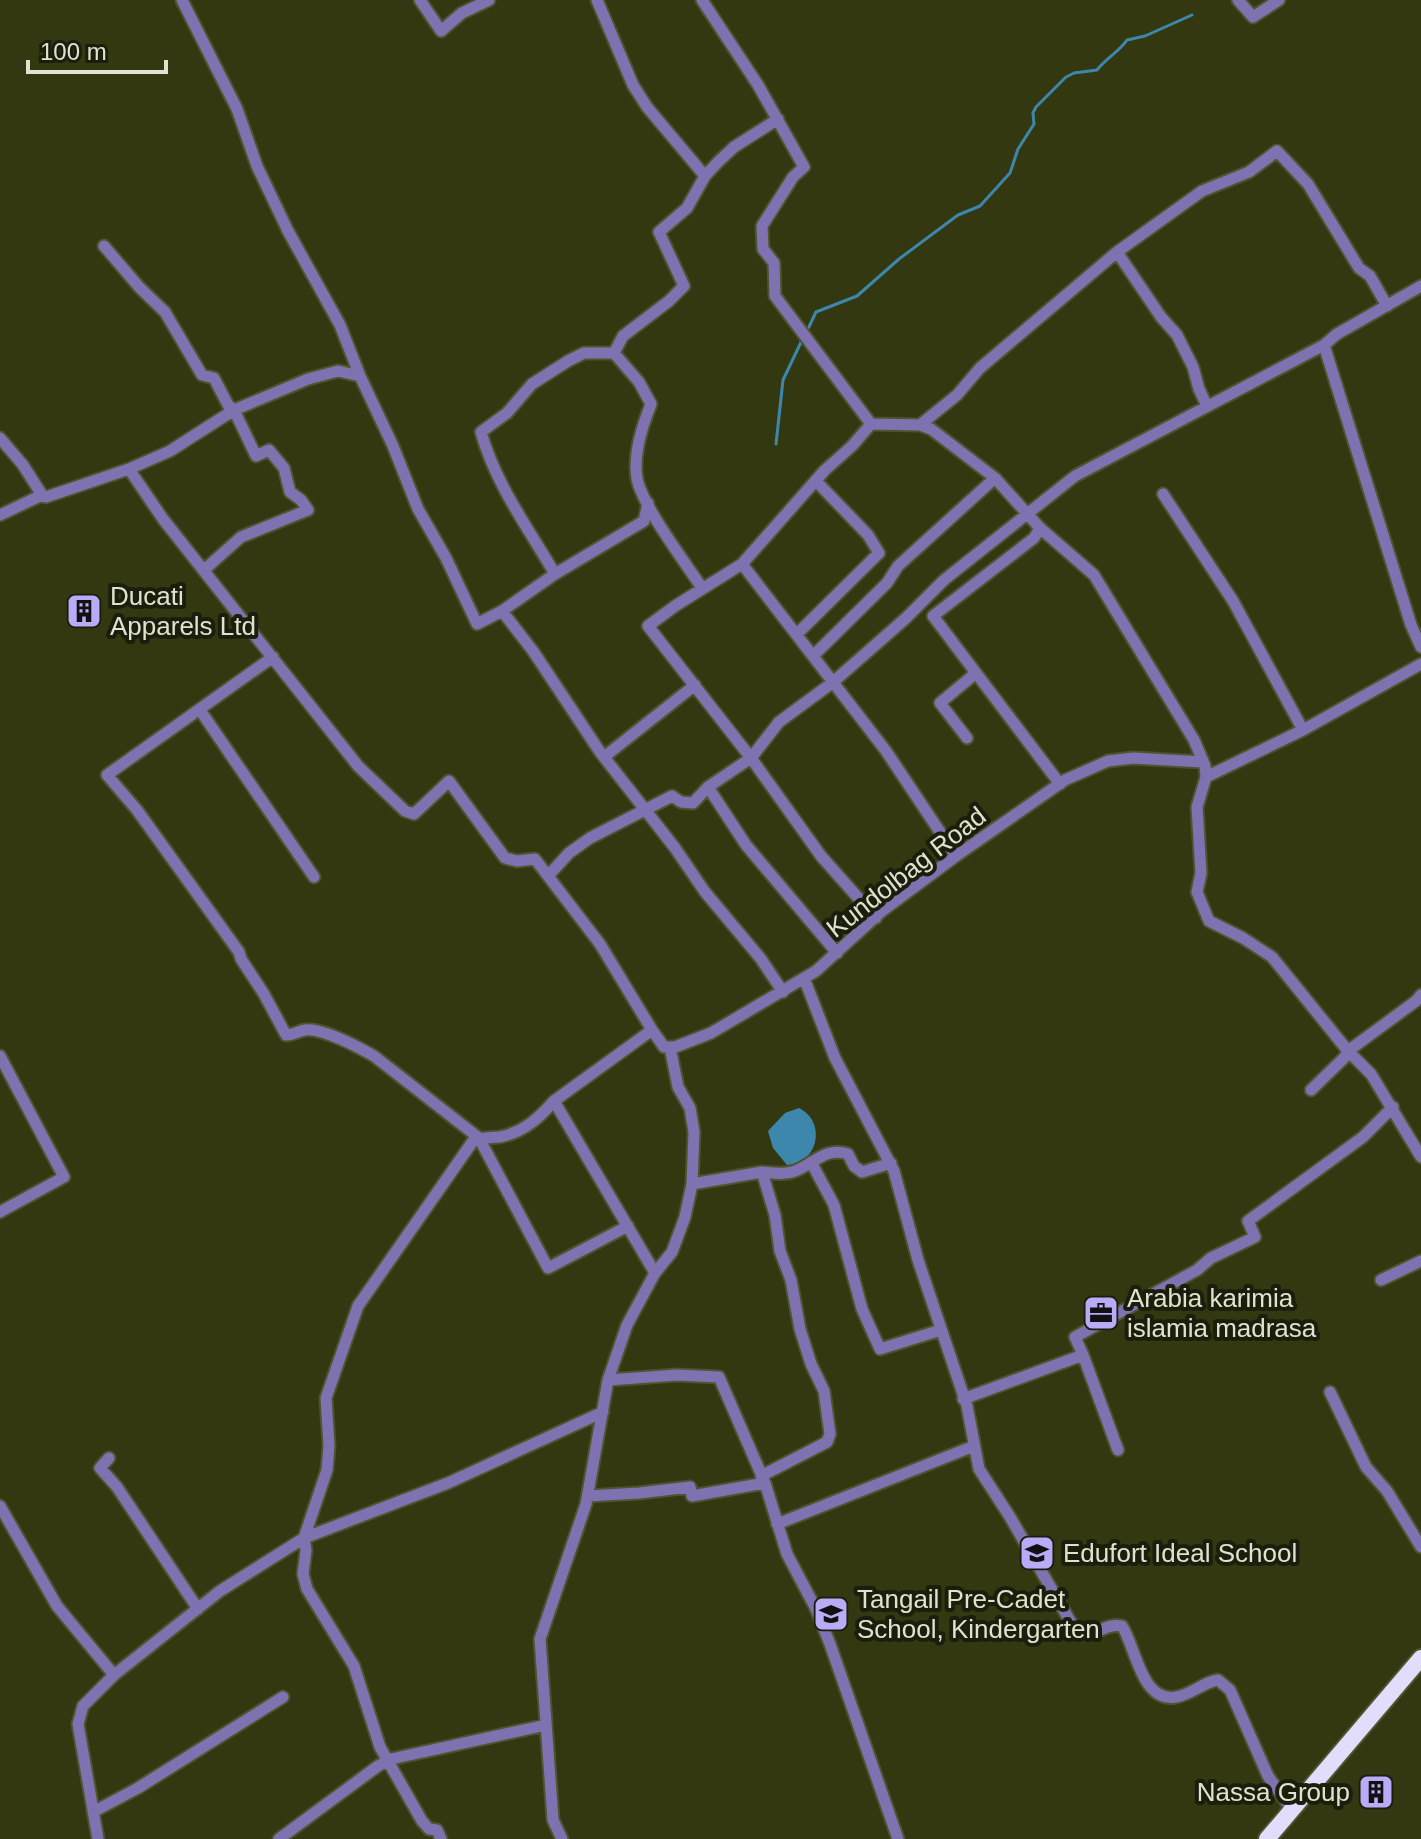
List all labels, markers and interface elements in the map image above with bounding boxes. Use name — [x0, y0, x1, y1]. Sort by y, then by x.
scale bar — [28, 24, 166, 74]
text: 100 m — [40, 38, 107, 65]
place label: Ducati Apparels Ltd — [110, 581, 256, 641]
building icon: Ducati Apparels Ltd — [65, 592, 103, 630]
street label: Kundolbag Road — [820, 801, 992, 943]
place label: Arabia karimia islamia madrasa — [1127, 1283, 1317, 1343]
office icon: Arabia karimia islamia madrasa — [1082, 1294, 1120, 1332]
school or university icon: Edufort Ideal School — [1018, 1534, 1056, 1572]
place label: Edufort Ideal School — [1063, 1538, 1297, 1568]
place label: Tangail Pre-Cadet School, Kindergarten — [857, 1584, 1100, 1644]
school or university icon: Tangail Pre-Cadet School, Kindergarten — [812, 1595, 850, 1633]
building icon: Nassa Group — [1357, 1773, 1395, 1811]
place label: Nassa Group — [1197, 1777, 1350, 1807]

